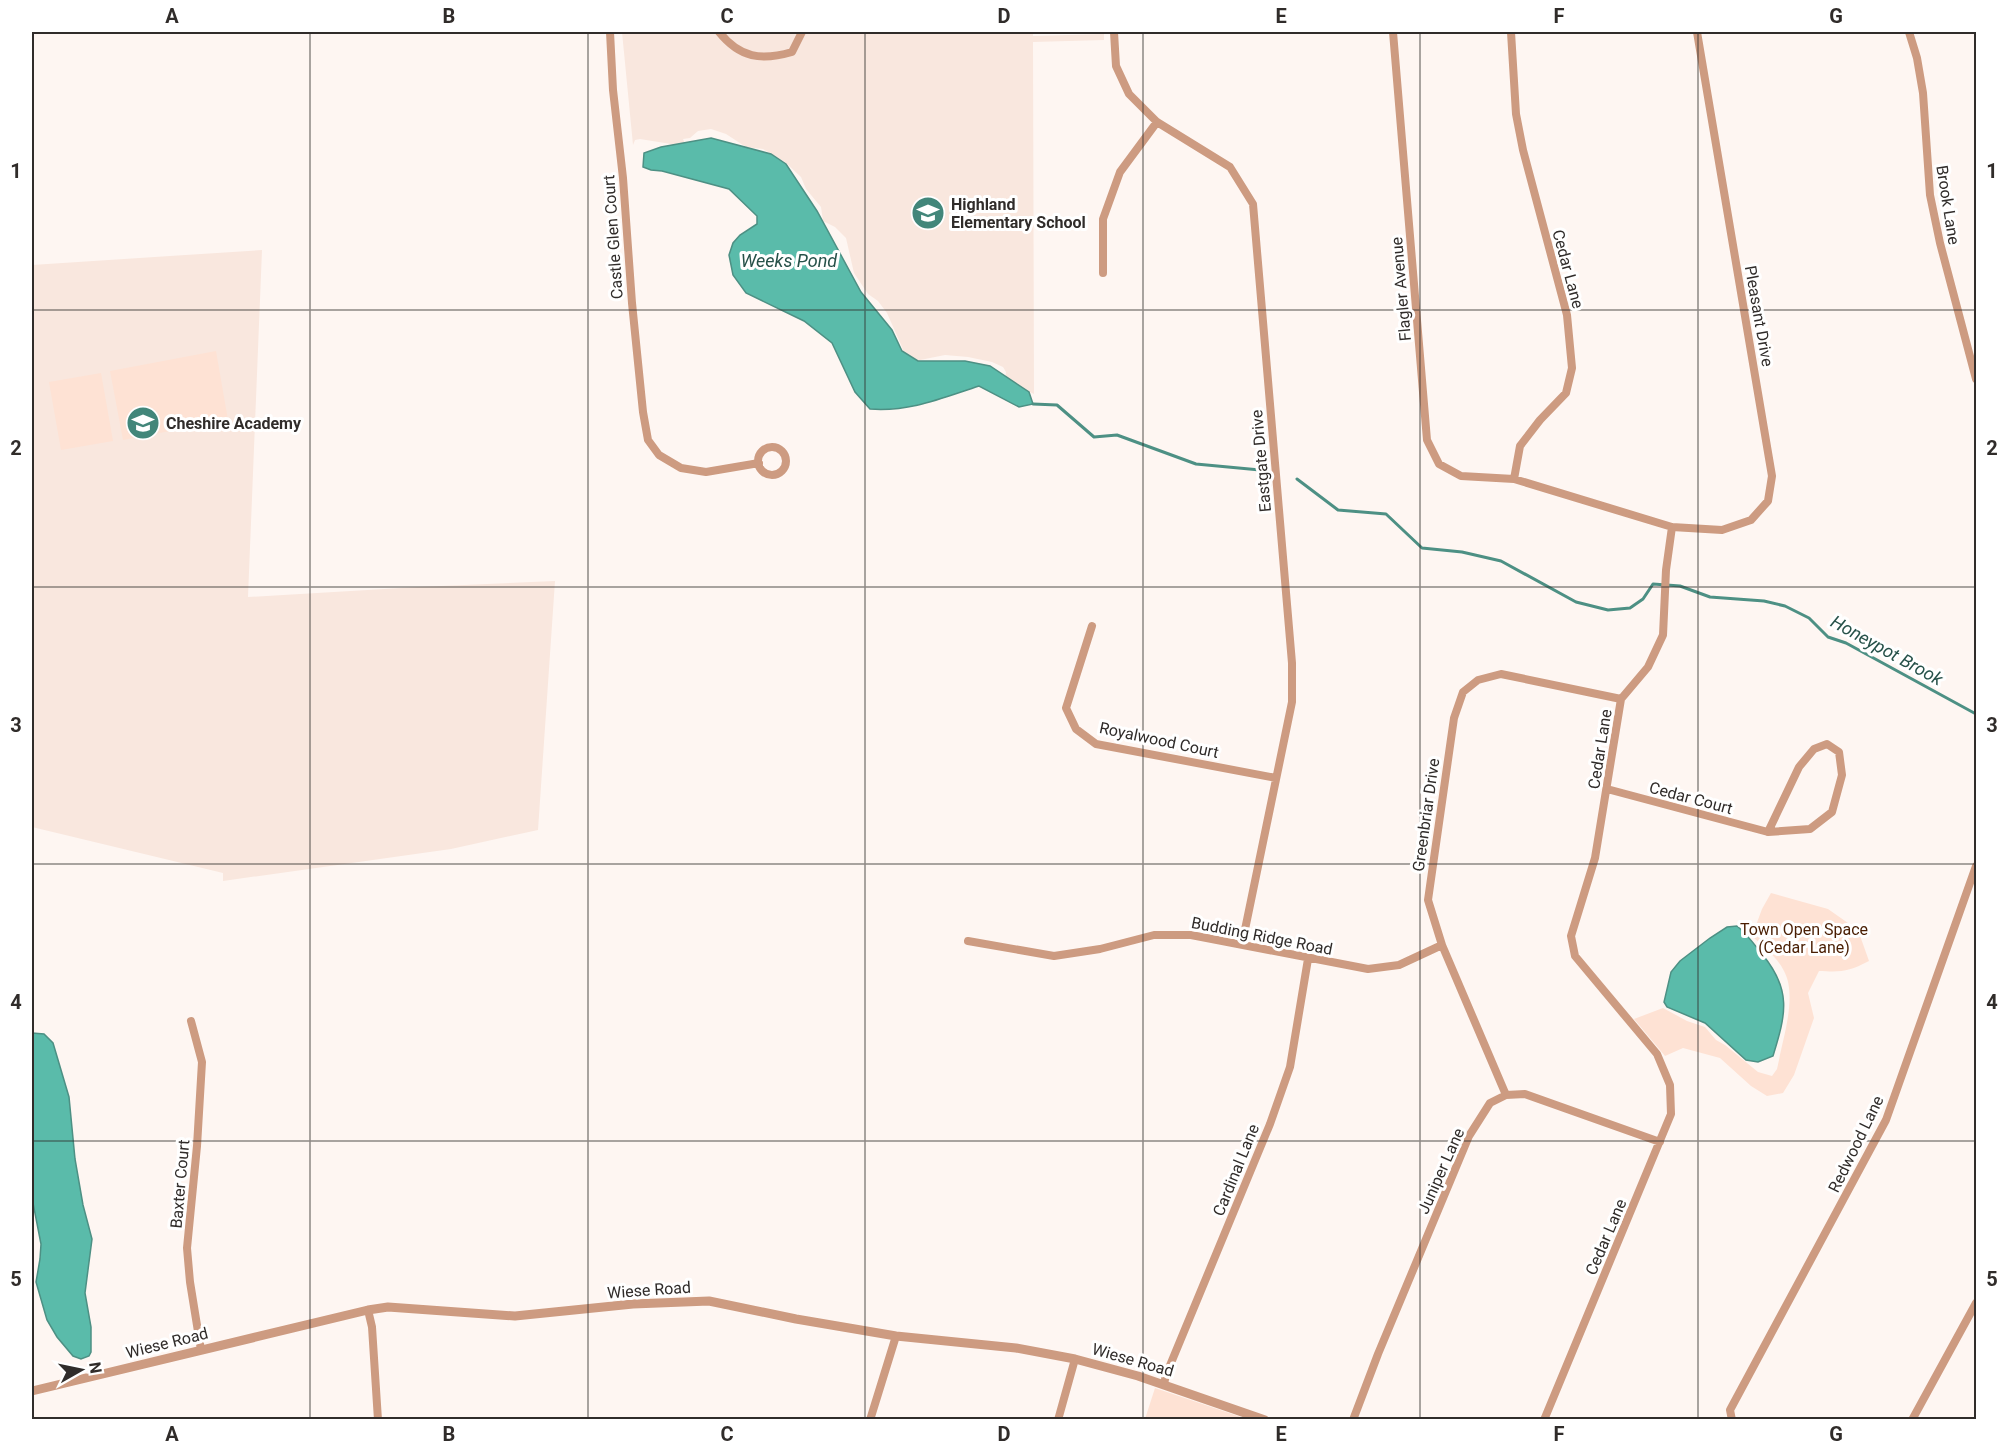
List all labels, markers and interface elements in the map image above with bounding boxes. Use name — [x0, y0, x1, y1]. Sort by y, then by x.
text: A — [165, 4, 179, 28]
text: B — [443, 4, 455, 28]
text: C — [720, 4, 734, 28]
text: D — [998, 4, 1011, 28]
text: E — [1275, 4, 1287, 28]
text: F — [1554, 4, 1565, 28]
text: G — [1829, 4, 1843, 28]
text: 1 — [10, 159, 22, 183]
text: 1 — [1986, 159, 1998, 183]
street label: Brook Lane — [1932, 164, 1964, 246]
street label: Castle Glen Court — [599, 174, 627, 300]
school or university icon: Highland Elementary School — [910, 195, 946, 231]
place label: Highland Elementary School — [951, 195, 1086, 232]
street label: Cedar Lane — [1548, 228, 1588, 310]
street label: Flagler Avenue — [1387, 236, 1415, 342]
water label: Weeks Pond — [741, 250, 838, 271]
street label: Pleasant Drive — [1741, 264, 1777, 368]
school or university icon: Cheshire Academy — [125, 405, 161, 441]
street label: Eastgate Drive — [1247, 409, 1275, 513]
place label: Cheshire Academy — [166, 414, 302, 433]
text: 2 — [10, 436, 22, 460]
text: 2 — [1986, 436, 1998, 460]
water label: Honeypot Brook — [1827, 611, 1948, 690]
street label: Cedar Lane — [1584, 708, 1616, 790]
text: 3 — [10, 713, 22, 737]
text: 3 — [1986, 713, 1998, 737]
street label: Royalwood Court — [1098, 718, 1220, 762]
street label: Greenbriar Drive — [1409, 757, 1443, 873]
street label: Cedar Court — [1647, 778, 1735, 818]
street label: Budding Ridge Road — [1190, 913, 1334, 959]
park label: Town Open Space (Cedar Lane) — [1740, 920, 1868, 957]
text: 4 — [10, 990, 22, 1014]
text: 4 — [1986, 990, 1998, 1014]
street label: Redwood Lane — [1824, 1093, 1888, 1195]
street label: Cardinal Lane — [1209, 1121, 1263, 1219]
street label: Juniper Lane — [1414, 1125, 1468, 1217]
street label: Baxter Court — [167, 1139, 193, 1229]
street label: Cedar Lane — [1581, 1196, 1631, 1278]
text: 5 — [10, 1267, 22, 1291]
text: 5 — [1986, 1267, 1998, 1291]
street label: Wiese Road — [606, 1278, 692, 1302]
street label: Wiese Road — [124, 1324, 210, 1362]
street label: Wiese Road — [1090, 1339, 1176, 1381]
north arrow — [51, 1340, 111, 1400]
text: N — [85, 1361, 106, 1375]
text: A — [165, 1422, 179, 1446]
text: B — [443, 1422, 455, 1446]
text: C — [720, 1422, 734, 1446]
text: D — [998, 1422, 1011, 1446]
text: E — [1275, 1422, 1287, 1446]
text: F — [1554, 1422, 1565, 1446]
text: G — [1829, 1422, 1843, 1446]

